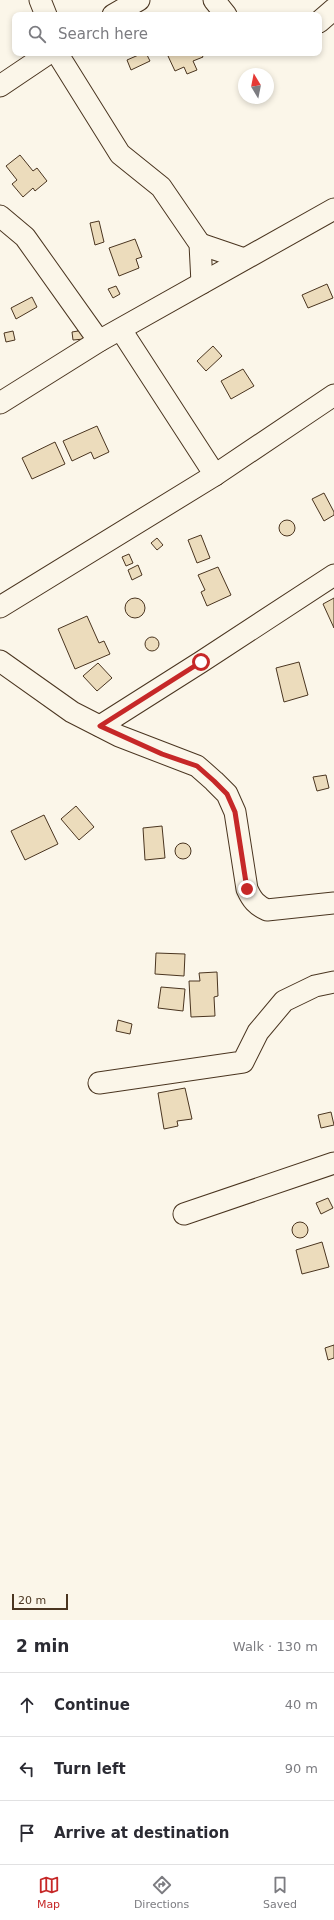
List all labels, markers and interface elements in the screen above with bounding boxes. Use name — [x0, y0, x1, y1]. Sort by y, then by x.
search box — [12, 12, 322, 56]
icon: search — [26, 23, 48, 45]
text: Search here — [58, 25, 148, 43]
north arrow — [238, 68, 274, 104]
route start — [192, 653, 210, 671]
route end — [238, 880, 256, 898]
scale bar — [12, 1592, 68, 1611]
text: 20 m — [18, 1594, 46, 1607]
text: 2 min — [16, 1636, 69, 1656]
text: Walk · 130 m — [233, 1639, 318, 1654]
icon: ahead — [16, 1694, 38, 1716]
text: Continue — [54, 1696, 130, 1714]
text: 40 m — [285, 1697, 318, 1712]
icon: left — [16, 1758, 38, 1780]
text: Turn left — [54, 1760, 126, 1778]
text: 90 m — [285, 1761, 318, 1776]
icon: arrive — [16, 1822, 38, 1844]
text: Arrive at destination — [54, 1824, 229, 1842]
tab: Map — [37, 1874, 60, 1911]
tab: Directions — [134, 1874, 189, 1911]
tab: Saved — [263, 1874, 297, 1911]

